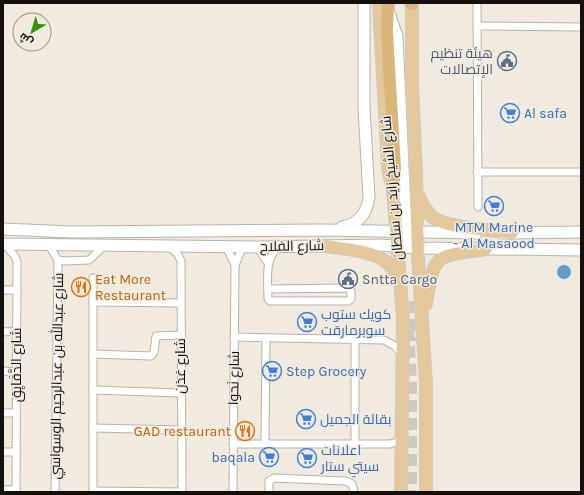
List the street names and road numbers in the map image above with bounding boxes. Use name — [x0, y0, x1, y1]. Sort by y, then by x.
street label: شارع الشيخ زايد بن سلطان — [377, 115, 407, 261]
street label: شارع الفلاح — [260, 237, 324, 255]
street label: شارع عبدالله بن عبدالرحيم الوسواسي — [46, 272, 69, 480]
street label: شارع الدَّقَايِق — [8, 328, 25, 402]
street label: شارع عَدَن — [172, 338, 189, 394]
street label: شارع نَحوا — [225, 351, 243, 405]

